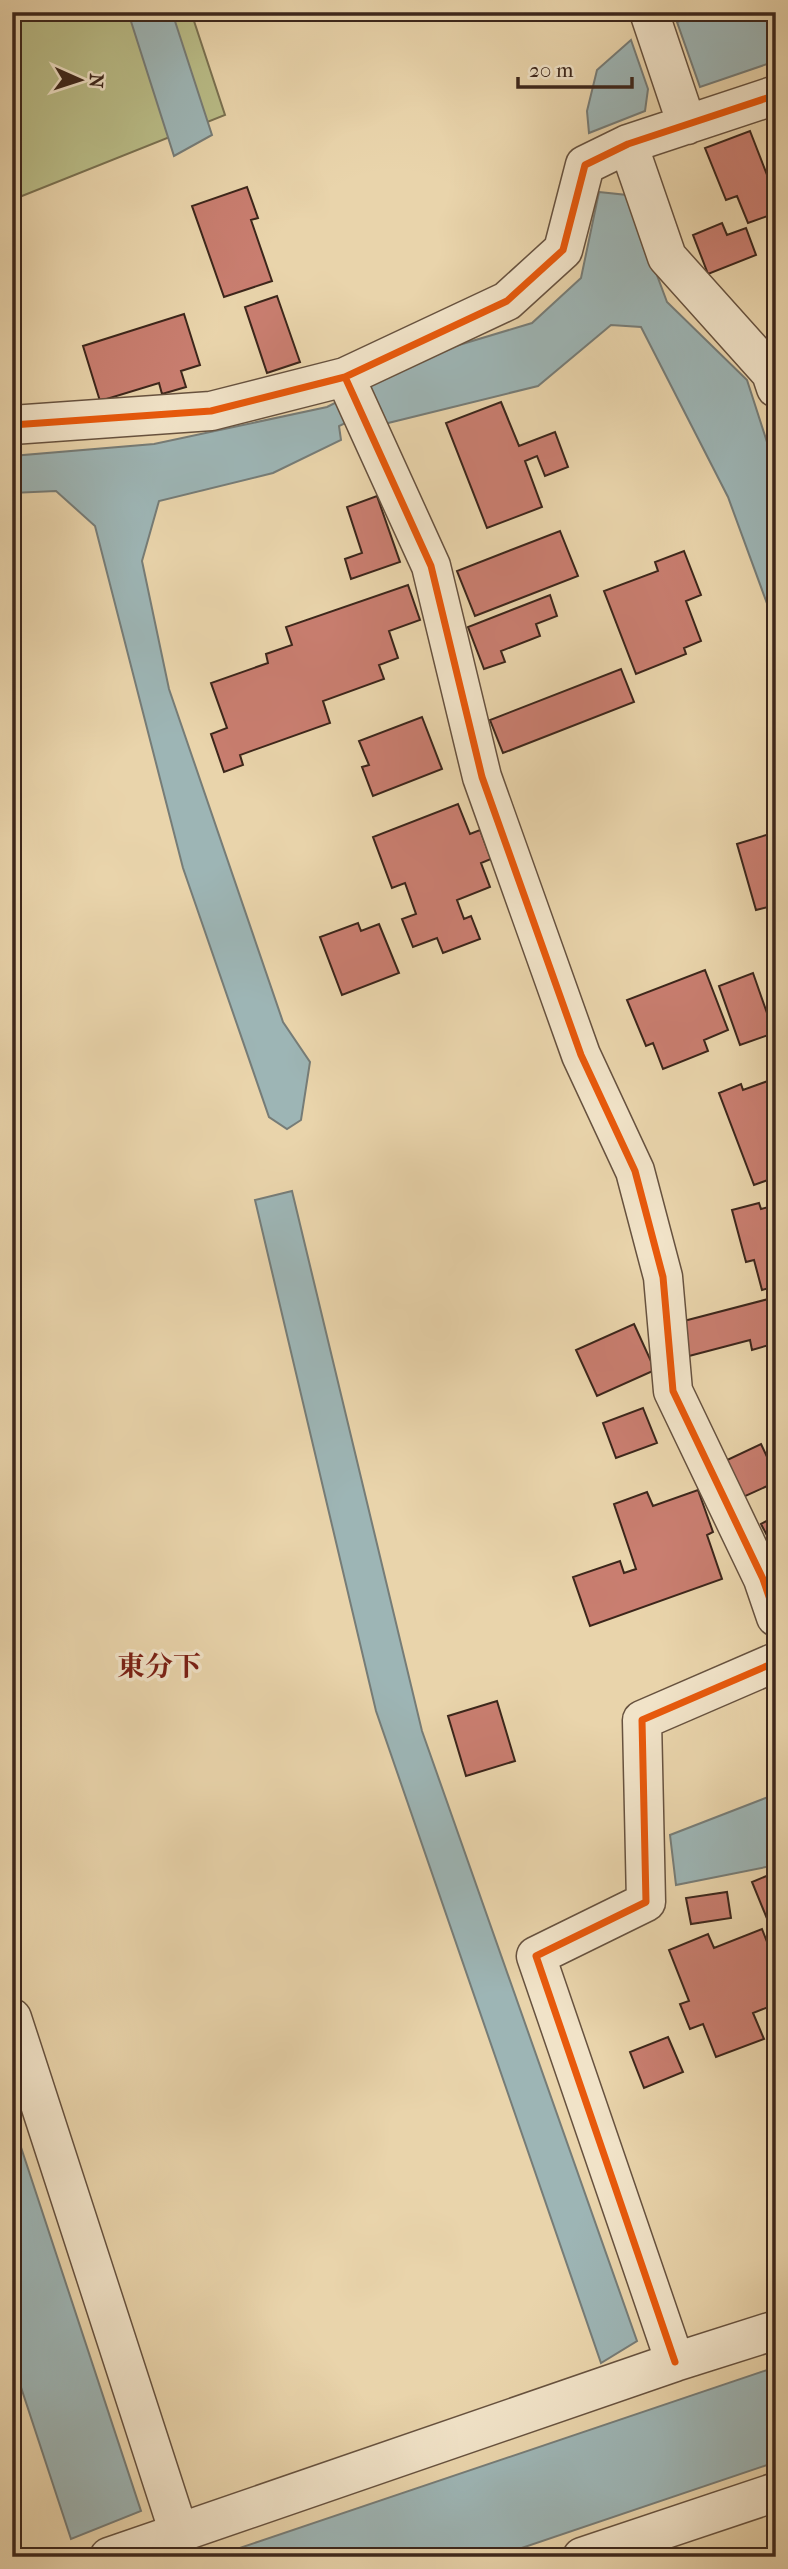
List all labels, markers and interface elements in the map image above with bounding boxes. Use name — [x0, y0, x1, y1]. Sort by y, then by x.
north arrow — [46, 46, 116, 116]
scale bar — [518, 46, 632, 90]
text: 20 m — [529, 58, 574, 82]
text: N — [85, 73, 107, 89]
district label: 東分下 — [117, 1650, 201, 1683]

